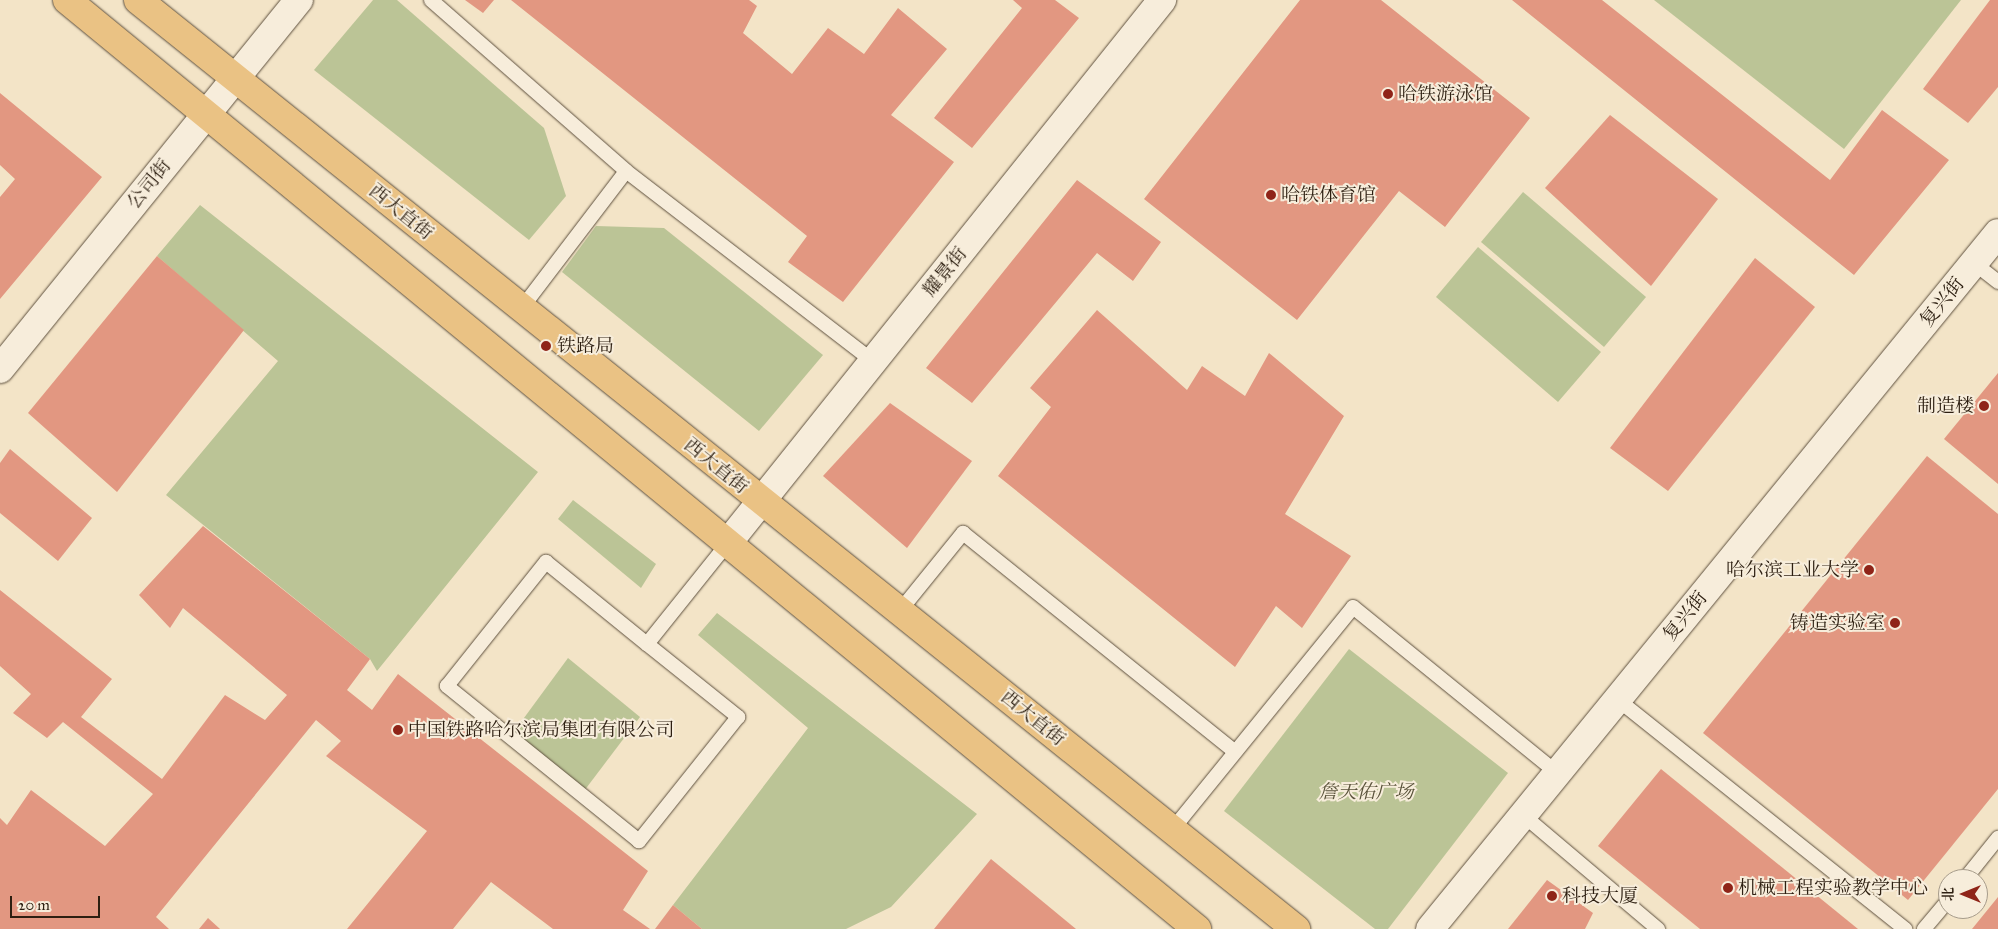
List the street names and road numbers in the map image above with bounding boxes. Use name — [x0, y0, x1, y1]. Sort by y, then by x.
street label: 公司街 — [122, 155, 176, 213]
street label: 西大直街 — [364, 179, 438, 245]
street label: 耀景街 — [918, 243, 972, 301]
street label: 复兴街 — [1915, 273, 1969, 331]
street label: 西大直街 — [679, 433, 753, 499]
street label: 复兴街 — [1658, 587, 1712, 645]
street label: 西大直街 — [996, 685, 1070, 751]

